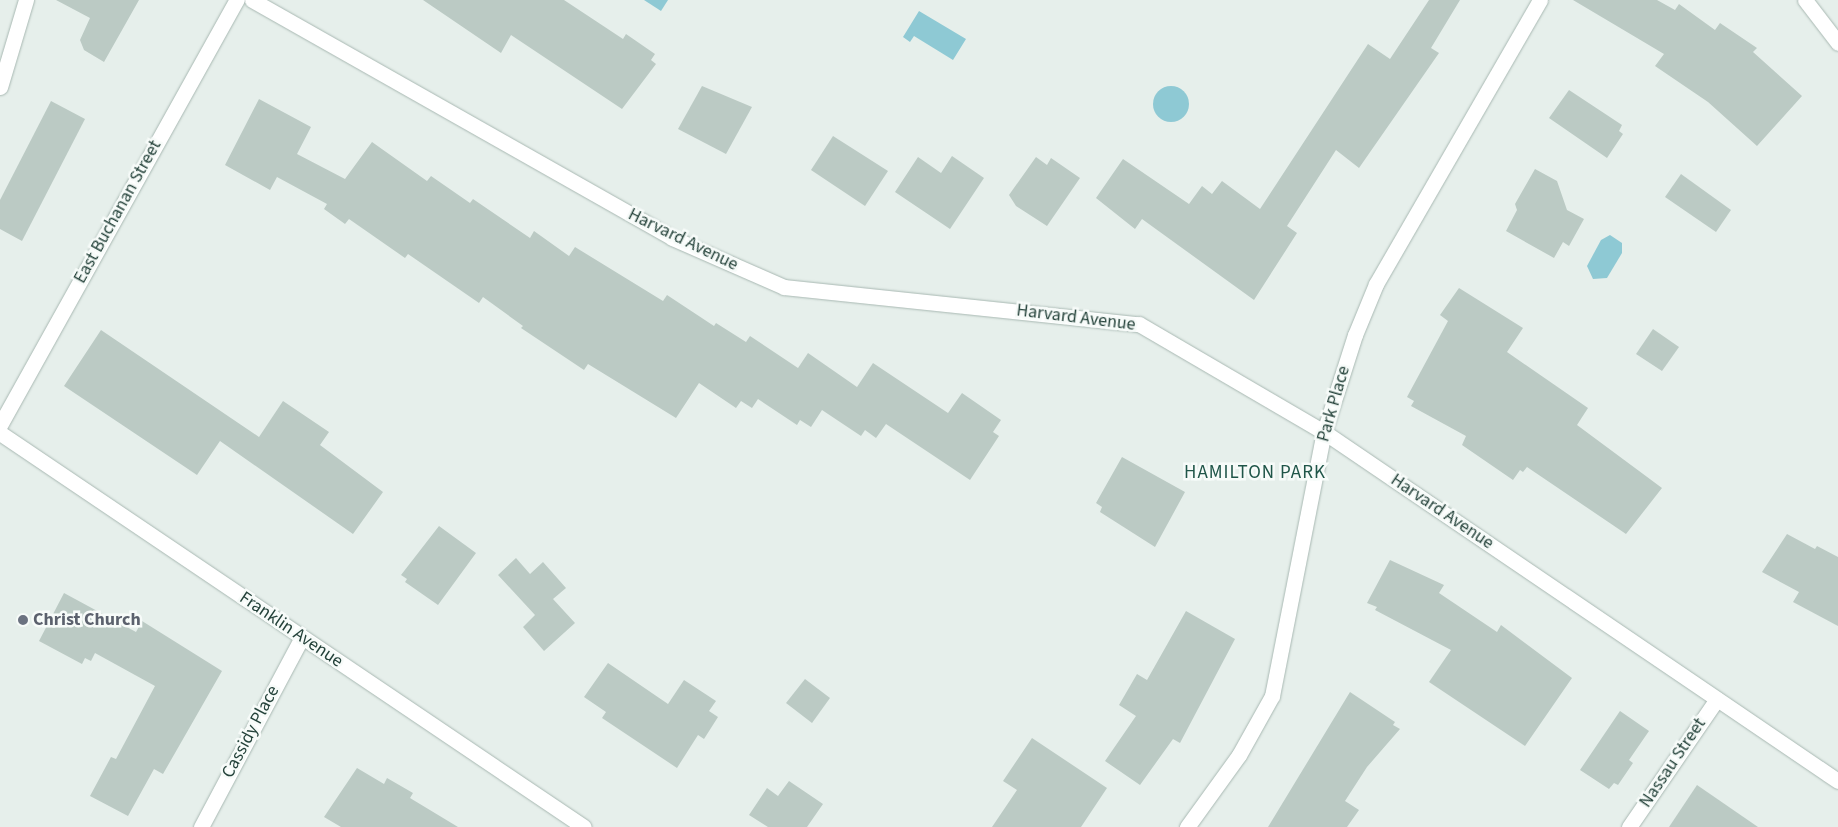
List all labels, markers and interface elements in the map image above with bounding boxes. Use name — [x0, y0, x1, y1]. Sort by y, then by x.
street label: East Buchanan Street — [70, 137, 166, 287]
street label: Harvard Avenue — [624, 204, 742, 276]
street label: Harvard Avenue — [1015, 300, 1137, 336]
street label: Park Place — [1313, 364, 1355, 444]
district label: HAMILTON PARK — [1182, 462, 1328, 484]
street label: Harvard Avenue — [1386, 470, 1498, 554]
street label: Franklin Avenue — [235, 587, 347, 673]
place label: Christ Church — [33, 609, 141, 631]
marker: Christ Church — [17, 614, 29, 626]
street label: Cassidy Place — [218, 682, 284, 782]
street label: Nassau Street — [1635, 714, 1711, 812]

